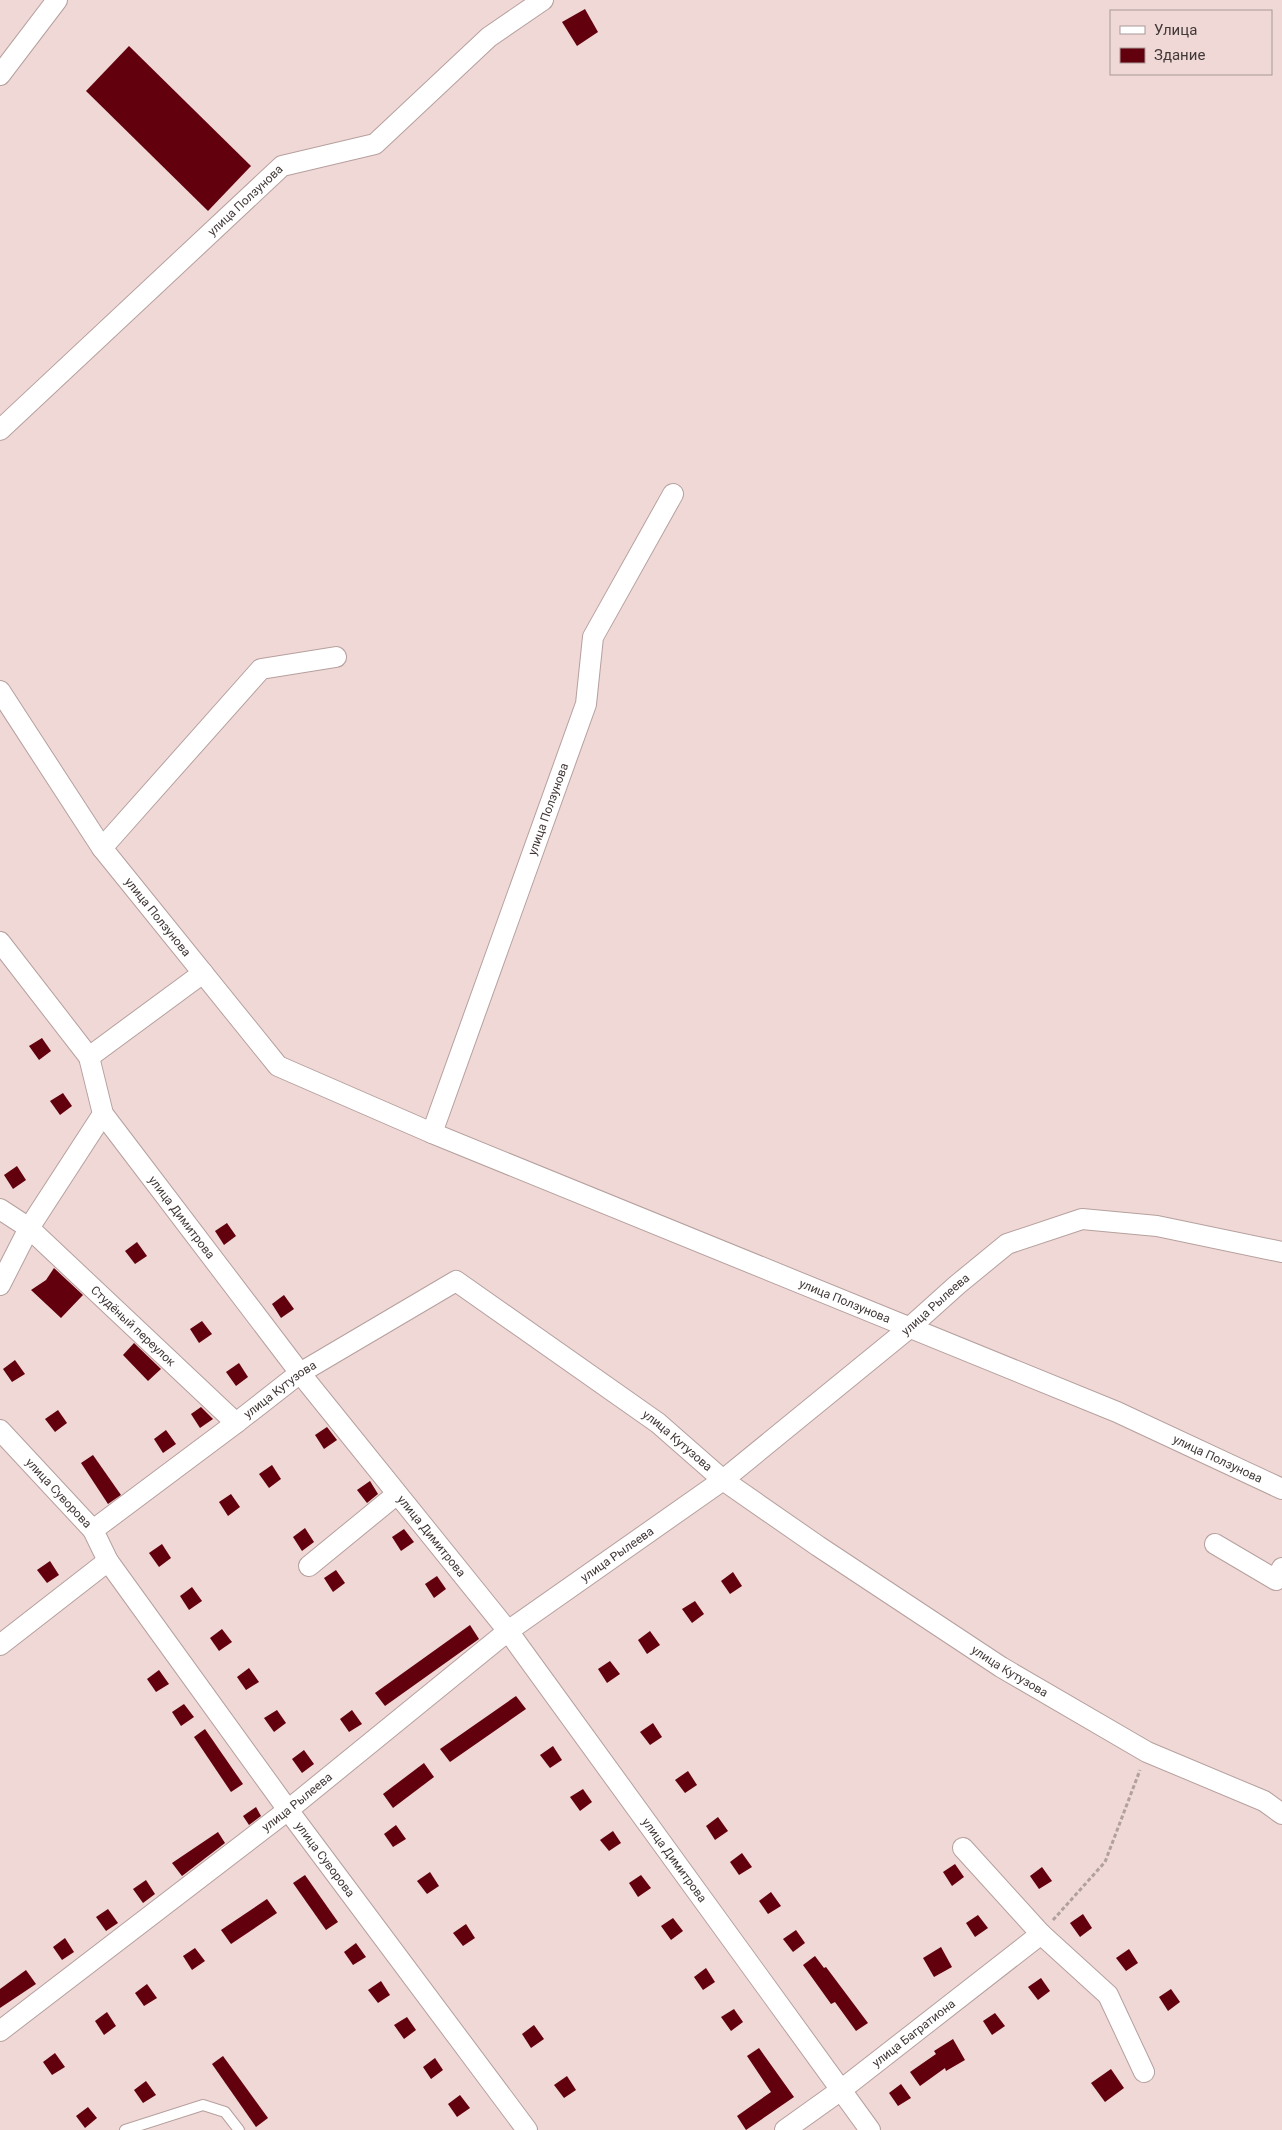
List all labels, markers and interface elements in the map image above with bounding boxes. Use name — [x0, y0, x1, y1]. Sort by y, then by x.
legend — [1110, 10, 1272, 75]
text: Улица — [1154, 21, 1197, 39]
text: Здание — [1154, 46, 1205, 64]
street label: улица Ползунова — [205, 162, 286, 239]
street label: улица Ползунова — [525, 761, 571, 857]
street label: улица Ползунова — [122, 875, 194, 959]
street label: улица Димитрова — [146, 1173, 218, 1262]
street label: улица Рылеева — [899, 1271, 972, 1338]
street label: улица Ползунова — [797, 1276, 892, 1326]
street label: Студёный переулок — [88, 1283, 179, 1370]
street label: улица Кутузова — [241, 1358, 319, 1421]
street label: улица Кутузова — [640, 1407, 715, 1474]
street label: улица Ползунова — [1171, 1432, 1265, 1486]
street label: улица Суворова — [23, 1455, 94, 1531]
street label: улица Димитрова — [394, 1493, 468, 1580]
street label: улица Рылеева — [578, 1524, 656, 1585]
street label: улица Кутузова — [969, 1642, 1050, 1700]
street label: улица Рылеева — [259, 1770, 335, 1834]
street label: улица Димитрова — [639, 1815, 709, 1905]
street label: улица Суворова — [292, 1819, 358, 1900]
street label: улица Багратиона — [869, 1997, 958, 2070]

